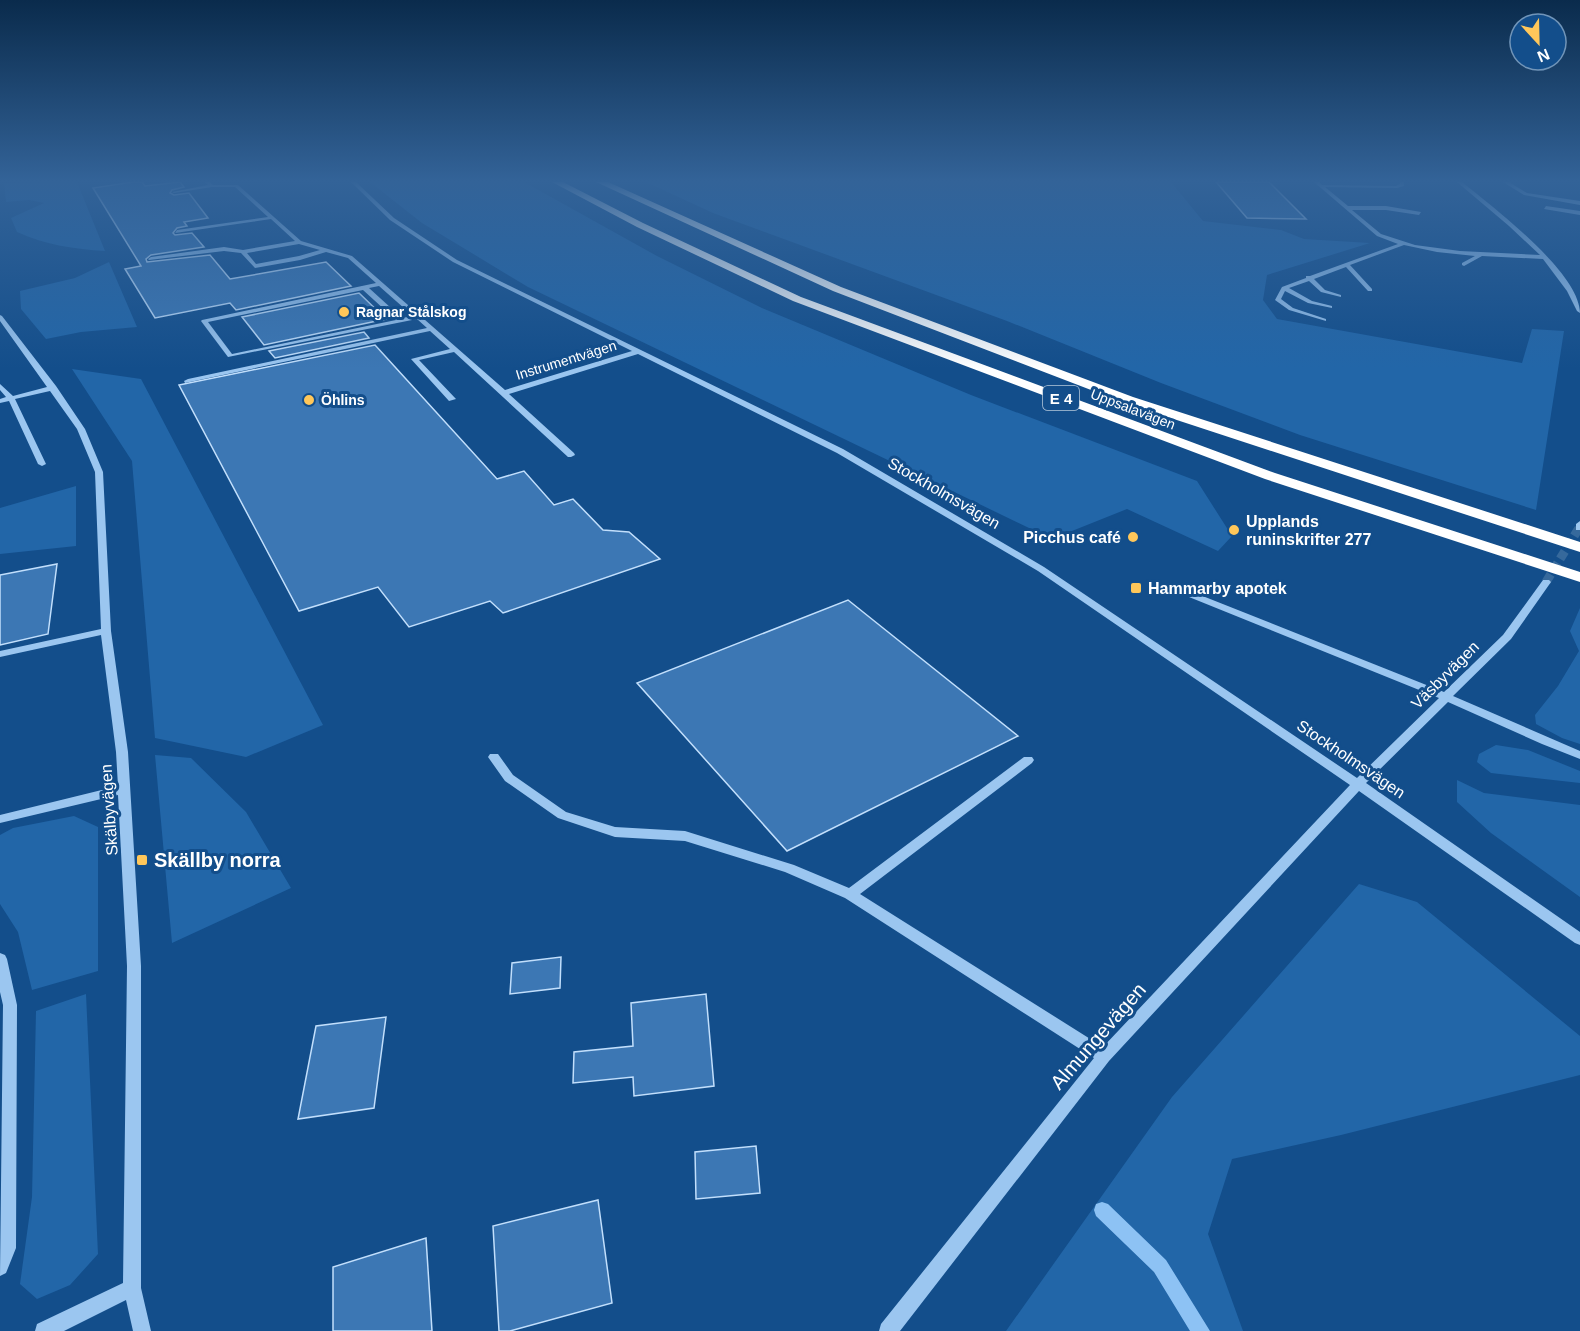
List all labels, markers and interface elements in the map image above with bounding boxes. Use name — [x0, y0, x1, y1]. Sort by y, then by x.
north arrow — [1508, 12, 1568, 72]
text: N — [1535, 45, 1552, 65]
place label: Ragnar Stålskog — [356, 304, 466, 320]
marker: Ragnar Stålskog — [337, 305, 351, 319]
street label: Instrumentvägen — [514, 337, 618, 383]
street label: Uppsalavägen — [1088, 385, 1178, 433]
road number: E 4 — [1043, 386, 1079, 410]
place label: Öhlins — [321, 392, 365, 408]
marker: Öhlins — [302, 393, 316, 407]
street label: Stockholmsvägen — [885, 454, 1003, 532]
place label: Upplands runinskrifter 277 — [1246, 513, 1371, 548]
marker: Upplands runinskrifter 277 — [1227, 523, 1241, 537]
place label: Picchus café — [1023, 529, 1121, 546]
marker: Picchus café — [1126, 530, 1140, 544]
place label: Hammarby apotek — [1148, 580, 1287, 597]
marker: Hammarby apotek — [1129, 581, 1143, 595]
street label: Väsbyvägen — [1408, 638, 1482, 712]
street label: Stockholmsvägen — [1294, 717, 1408, 801]
street label: Skälbyvägen — [97, 764, 121, 856]
place label: Skällby norra — [154, 849, 282, 871]
marker: Skällby norra — [135, 853, 149, 867]
street label: Almungevägen — [1046, 978, 1150, 1094]

